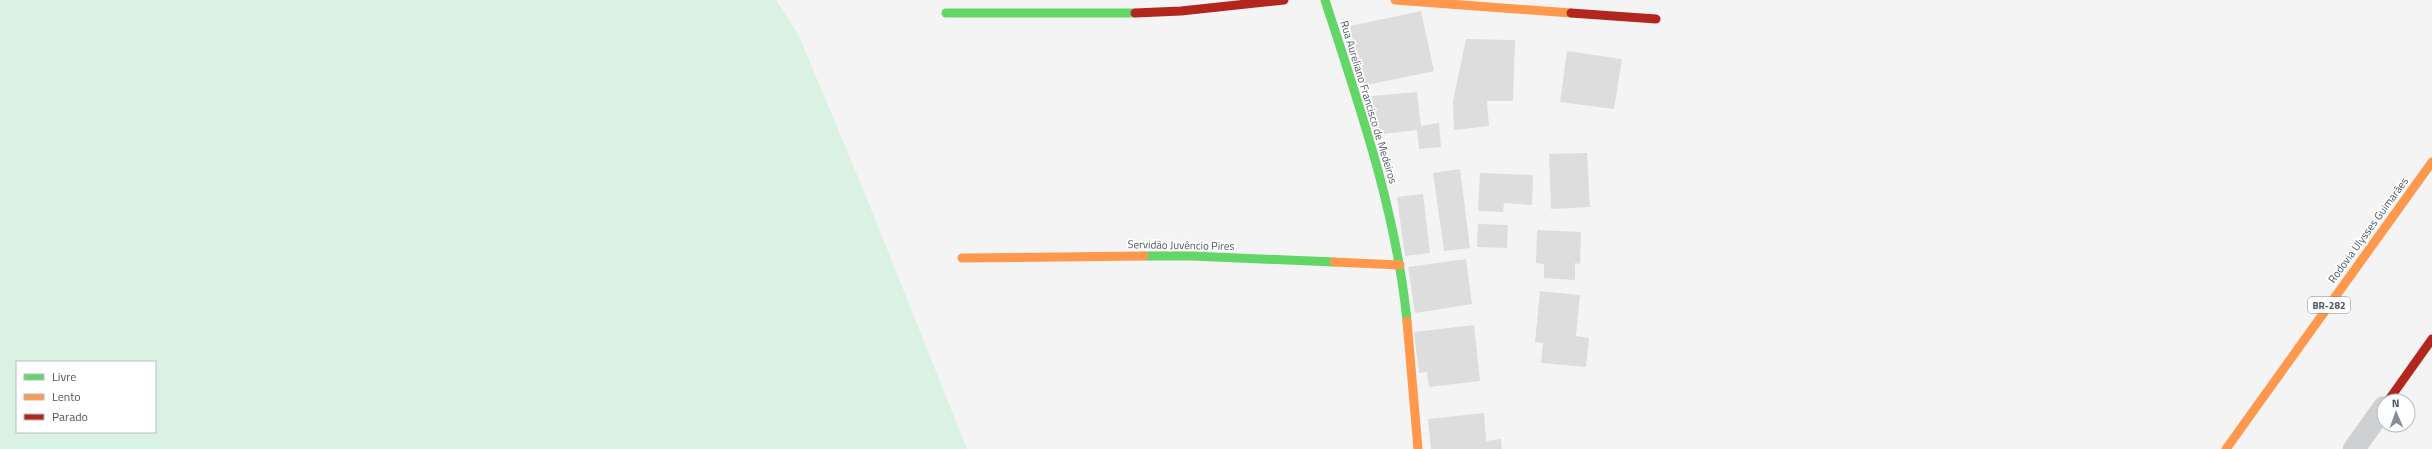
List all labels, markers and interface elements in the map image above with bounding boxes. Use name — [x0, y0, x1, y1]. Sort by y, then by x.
street label: Rua Aureliano Francisco de Medeiros — [1337, 18, 1401, 186]
street label: Rodovia Ulysses Guimarães — [2324, 174, 2412, 286]
street label: Servidão Juvêncio Pires — [1127, 236, 1235, 254]
road number: BR-282 — [2308, 297, 2350, 313]
legend — [16, 361, 156, 433]
text: Livre — [52, 367, 76, 386]
text: Lento — [52, 387, 81, 406]
north arrow — [2376, 393, 2416, 433]
text: N — [2392, 395, 2400, 411]
text: Parado — [52, 407, 88, 426]

